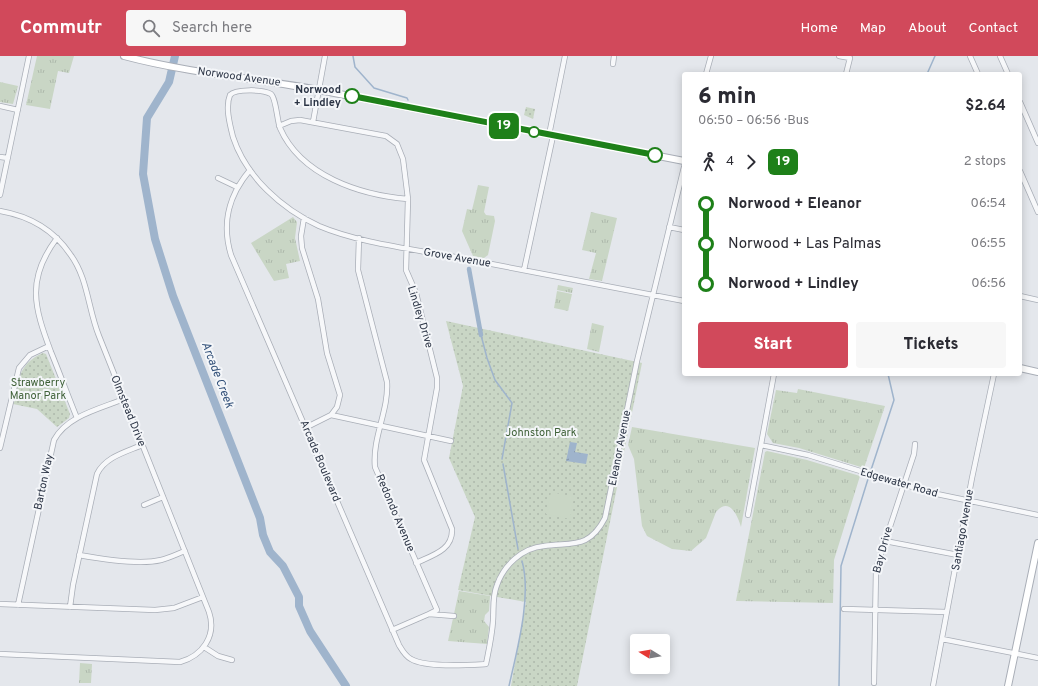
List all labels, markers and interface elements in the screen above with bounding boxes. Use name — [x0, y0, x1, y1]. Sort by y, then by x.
search box — [126, 10, 406, 46]
text: Commutr — [20, 16, 102, 40]
icon: search — [140, 17, 162, 39]
text: Search here — [172, 19, 252, 38]
text: Home — [801, 20, 838, 37]
text: Map — [860, 20, 886, 37]
text: About — [908, 20, 947, 37]
text: Contact — [969, 20, 1018, 37]
street label: Norwood Avenue — [197, 64, 281, 90]
place label: Norwood + Lindley — [294, 83, 341, 110]
text: 6 min — [698, 84, 756, 111]
marker: Norwood + Lindley — [344, 88, 360, 104]
text: $2.64 — [965, 97, 1006, 116]
line badge: 19 — [486, 113, 522, 139]
text: 06:50 – 06:56 · Bus — [698, 113, 809, 129]
text: 19 — [497, 117, 511, 134]
unlabelled marker — [528, 126, 540, 138]
unlabelled marker — [647, 147, 663, 163]
icon: walk — [698, 151, 720, 173]
icon: forward — [740, 151, 762, 173]
text: 19 — [776, 153, 790, 170]
text: 4 — [726, 154, 734, 170]
text: 2 stops — [964, 154, 1006, 170]
text: Norwood + Eleanor — [728, 195, 861, 214]
text: 06:54 — [971, 196, 1006, 212]
text: Norwood + Las Palmas — [728, 235, 881, 254]
text: 06:55 — [971, 236, 1006, 252]
street label: Grove Avenue — [422, 245, 492, 271]
text: Norwood + Lindley — [728, 275, 859, 294]
text: 06:56 — [971, 276, 1006, 292]
street label: Lindley Drive — [404, 284, 436, 350]
button: Start — [698, 322, 848, 368]
button: Tickets — [856, 322, 1006, 368]
water label: Arcade Creek — [197, 340, 237, 411]
street label: Olmstead Drive — [107, 373, 149, 449]
park label: Strawberry Manor Park — [10, 376, 66, 403]
street label: Eleanor Avenue — [606, 409, 634, 487]
street label: Arcade Boulevard — [297, 418, 343, 504]
park label: Johnston Park — [505, 426, 577, 440]
street label: Barton Way — [31, 453, 57, 511]
street label: Edgewater Road — [859, 465, 939, 501]
street label: Redondo Avenue — [372, 472, 418, 554]
street label: Santiago Avenue — [949, 488, 977, 572]
street label: Bay Drive — [870, 525, 896, 575]
north arrow — [630, 634, 670, 674]
map controls — [630, 634, 670, 674]

